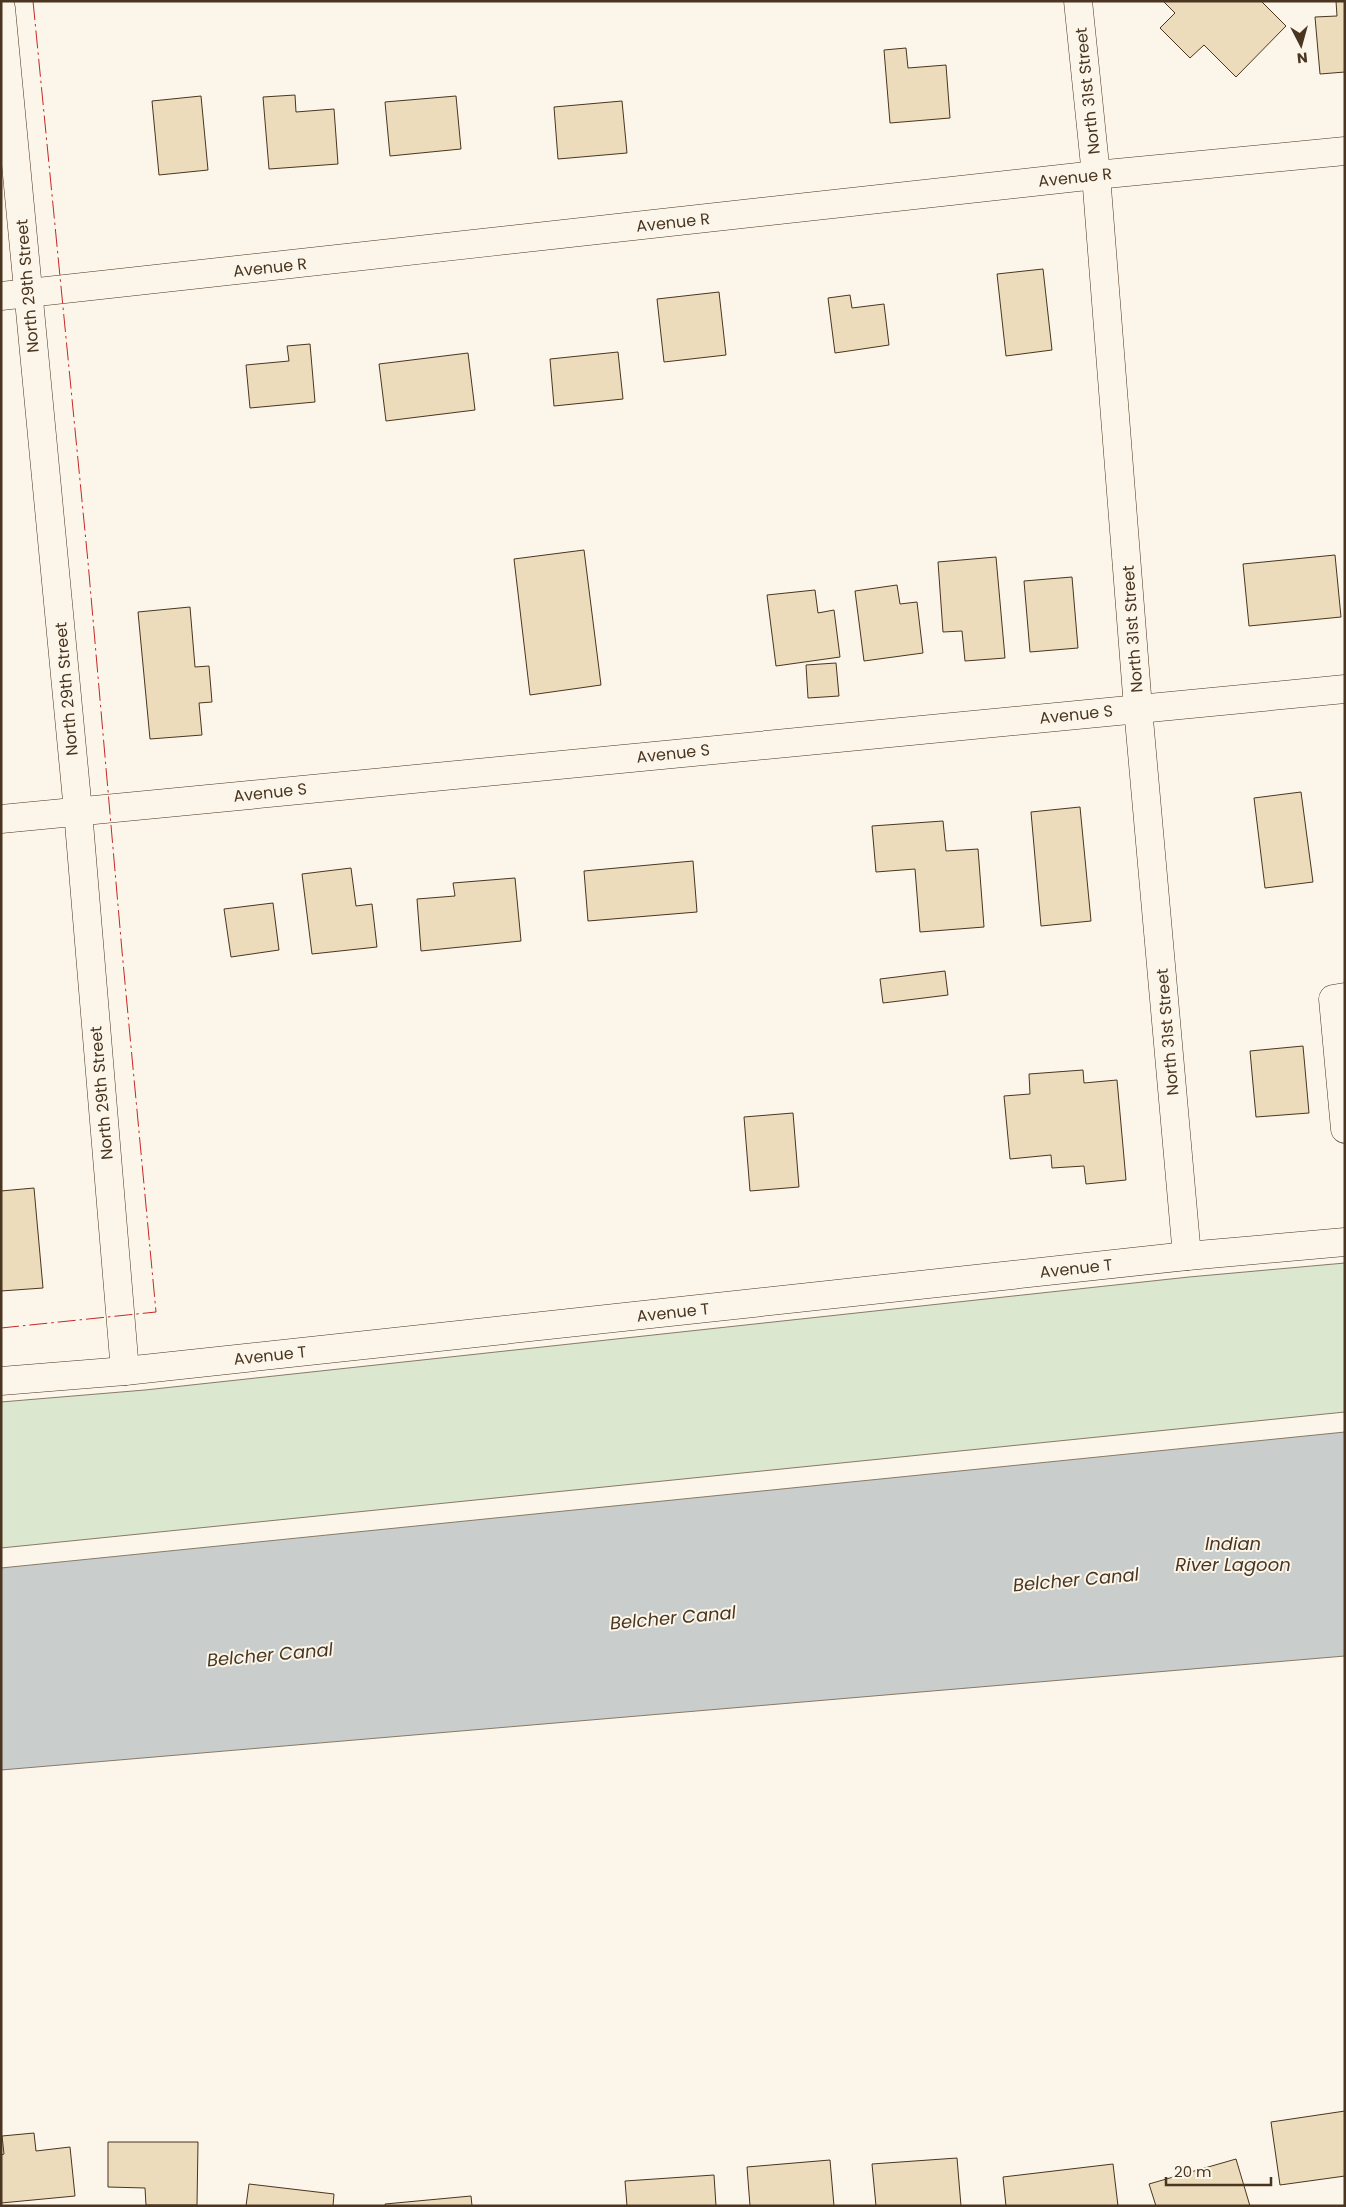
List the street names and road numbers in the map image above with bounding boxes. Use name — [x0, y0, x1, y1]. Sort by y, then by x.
street label: North 31st Street — [1069, 26, 1106, 156]
street label: Avenue R — [1037, 162, 1113, 193]
street label: Avenue R — [635, 207, 711, 238]
street label: North 29th Street — [10, 218, 45, 354]
street label: Avenue R — [232, 252, 308, 283]
street label: North 31st Street — [1117, 564, 1148, 693]
street label: North 29th Street — [49, 621, 84, 757]
street label: Avenue S — [1038, 699, 1114, 730]
street label: Avenue S — [635, 738, 711, 769]
street label: Avenue S — [232, 777, 308, 808]
street label: North 31st Street — [1150, 967, 1185, 1097]
street label: North 29th Street — [84, 1025, 119, 1161]
street label: Avenue T — [1039, 1253, 1114, 1284]
street label: Avenue T — [636, 1297, 711, 1328]
street label: Avenue T — [233, 1340, 308, 1371]

